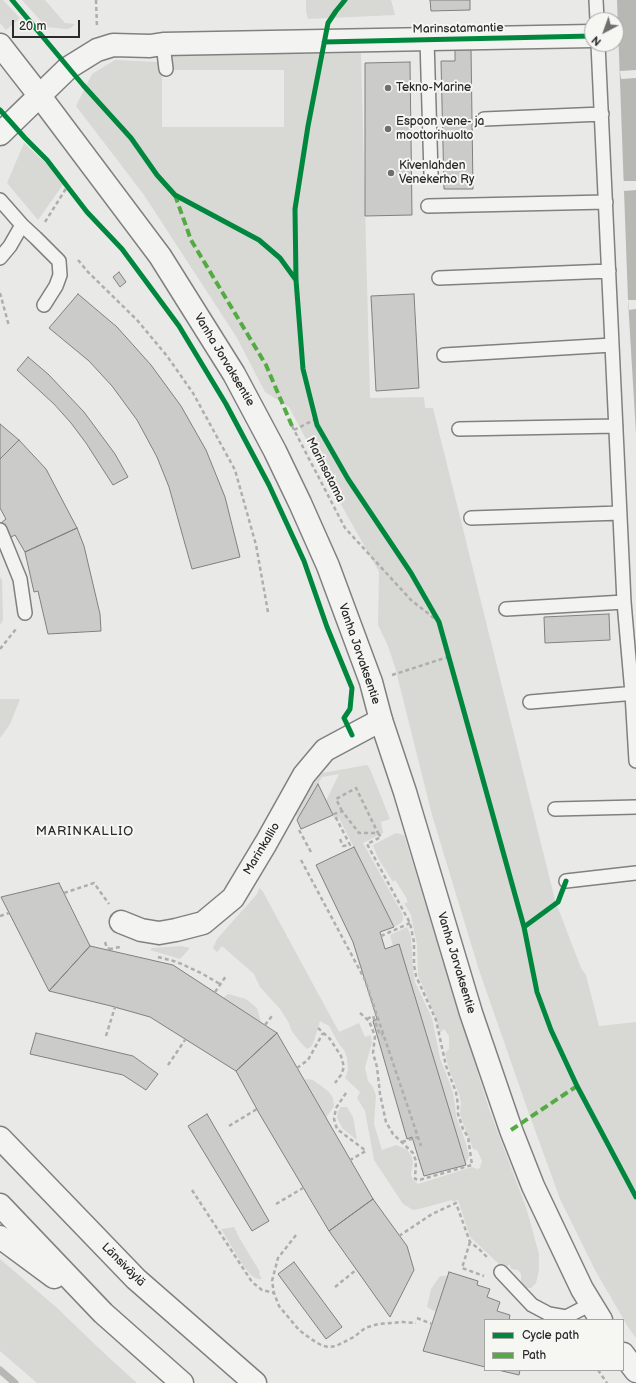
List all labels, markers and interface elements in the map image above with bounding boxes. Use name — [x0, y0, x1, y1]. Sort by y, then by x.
scale bar — [14, 12, 82, 38]
north arrow — [584, 12, 624, 52]
text: 20 m — [19, 19, 46, 34]
street label: Marinsatamantie — [412, 21, 504, 37]
text: N — [589, 33, 604, 48]
place label: Tekno-Marine — [396, 81, 471, 95]
marker: Tekno-Marine — [383, 83, 393, 93]
place label: Espoon vene- ja moottorihuolto — [396, 115, 484, 143]
marker: Espoon vene- ja moottorihuolto — [383, 124, 393, 134]
place label: Kivenlahden Venekerho Ry — [399, 159, 474, 187]
marker: Kivenlahden Venekerho Ry — [386, 168, 396, 178]
street label: Vanha Jorvaksentie — [191, 311, 257, 409]
street label: Marinsatama — [303, 435, 347, 505]
street label: Vanha Jorvaksentie — [335, 602, 383, 706]
street label: Marinkallio — [241, 820, 283, 878]
district label: MARINKALLIO — [36, 824, 134, 840]
street label: Vanha Jorvaksentie — [434, 910, 478, 1016]
street label: Länsiväylä — [98, 1240, 148, 1290]
legend — [484, 1319, 624, 1371]
text: Cycle path — [522, 1328, 579, 1343]
text: Path — [522, 1348, 546, 1363]

